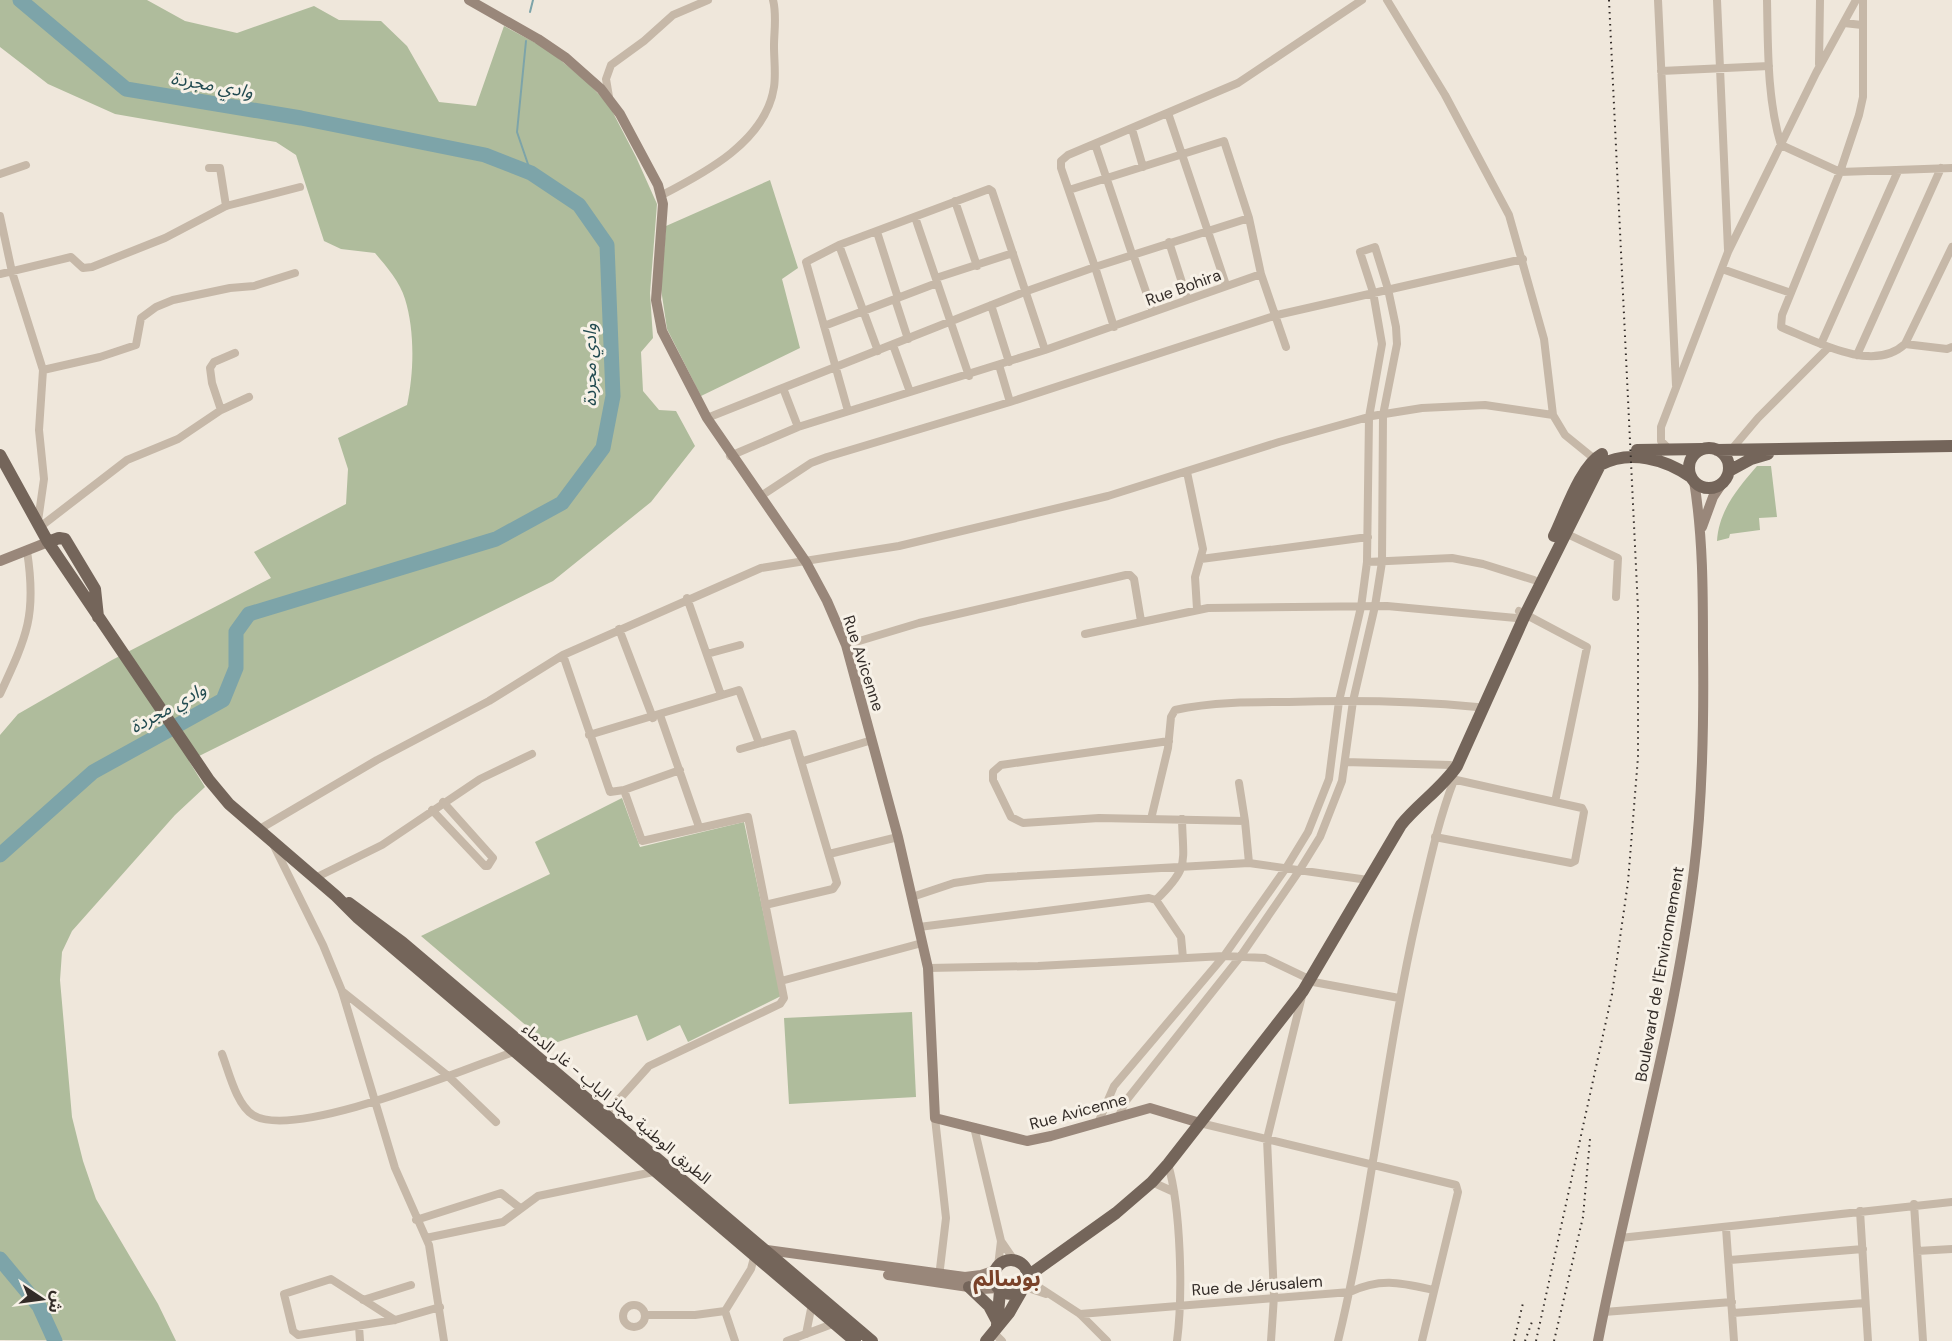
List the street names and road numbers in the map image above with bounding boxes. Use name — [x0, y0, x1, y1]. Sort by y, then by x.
street label: Rue Bohira — [1143, 264, 1224, 311]
street label: Rue Avicenne — [838, 612, 889, 714]
street label: Boulevard de l'Environnement — [1630, 865, 1689, 1083]
street label: الطريق الوطنية مجاز الباب - غار الدماء — [518, 1018, 716, 1189]
street label: Rue Avicenne — [1027, 1088, 1129, 1135]
street label: Rue de Jérusalem — [1191, 1270, 1323, 1301]

